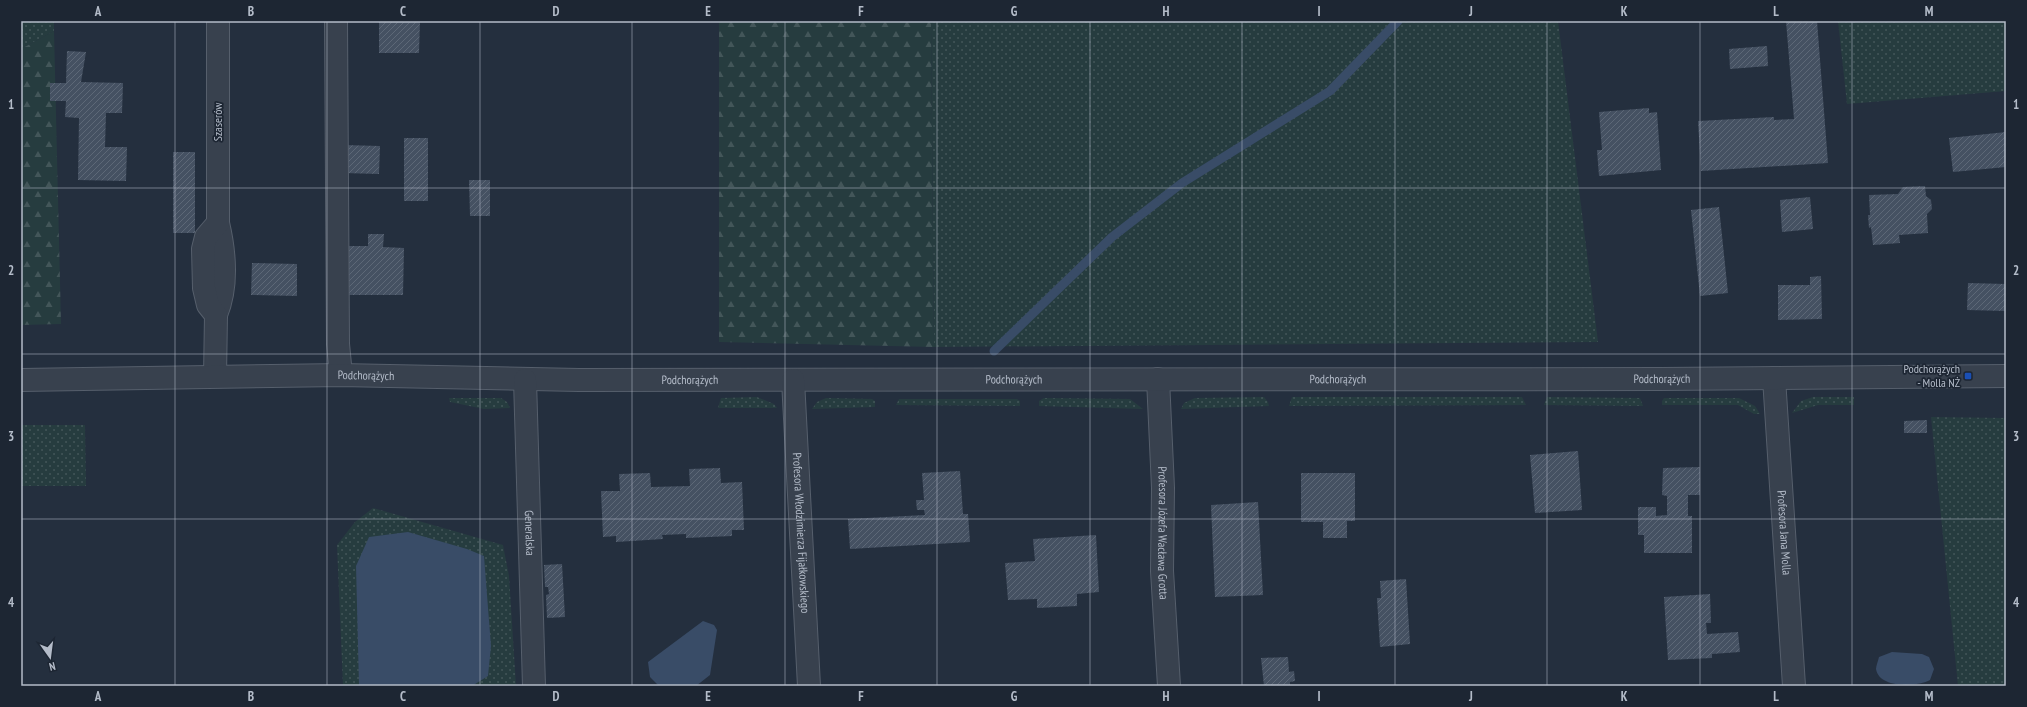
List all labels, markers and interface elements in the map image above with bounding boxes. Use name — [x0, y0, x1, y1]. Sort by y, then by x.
text: A — [94, 3, 102, 20]
text: B — [248, 3, 254, 20]
text: C — [400, 3, 406, 20]
text: D — [553, 3, 560, 20]
text: E — [705, 3, 711, 20]
text: F — [858, 3, 864, 20]
text: G — [1011, 3, 1018, 20]
text: H — [1163, 3, 1170, 20]
text: I — [1317, 3, 1321, 20]
text: J — [1468, 3, 1473, 20]
text: K — [1621, 3, 1628, 20]
text: L — [1773, 3, 1779, 20]
text: M — [1925, 3, 1934, 20]
text: 1 — [8, 96, 14, 113]
text: 1 — [2013, 96, 2019, 113]
street label: Szaserów — [210, 102, 225, 141]
text: 2 — [8, 262, 14, 279]
text: 2 — [2013, 262, 2019, 279]
place label: Podchorążych - Molla NŻ — [1903, 361, 1960, 390]
street label: Podchorążych — [338, 367, 394, 383]
street label: Podchorążych — [1310, 371, 1366, 386]
street label: Podchorążych — [1634, 371, 1690, 386]
marker: Podchorążych - Molla NŻ — [1963, 371, 1973, 381]
street label: Podchorążych — [662, 372, 718, 387]
street label: Podchorążych — [986, 372, 1042, 387]
text: 3 — [8, 428, 14, 445]
text: 3 — [2013, 428, 2019, 445]
street label: Profesora Włodzimierza Fijałkowskiego — [790, 452, 813, 613]
street label: Profesora Józefa Wacława Grotta — [1155, 466, 1172, 600]
street label: Profesora Jana Molla — [1774, 490, 1795, 576]
street label: Generalska — [522, 510, 538, 556]
text: 4 — [8, 594, 15, 611]
text: 4 — [2013, 594, 2020, 611]
north arrow — [30, 637, 70, 677]
text: N — [48, 659, 57, 674]
text: A — [94, 688, 102, 705]
text: B — [248, 688, 254, 705]
text: C — [400, 688, 406, 705]
text: D — [553, 688, 560, 705]
text: E — [705, 688, 711, 705]
text: F — [858, 688, 864, 705]
text: G — [1011, 688, 1018, 705]
text: H — [1163, 688, 1170, 705]
text: I — [1317, 688, 1321, 705]
text: J — [1468, 688, 1473, 705]
text: K — [1621, 688, 1628, 705]
text: L — [1773, 688, 1779, 705]
text: M — [1925, 688, 1934, 705]

